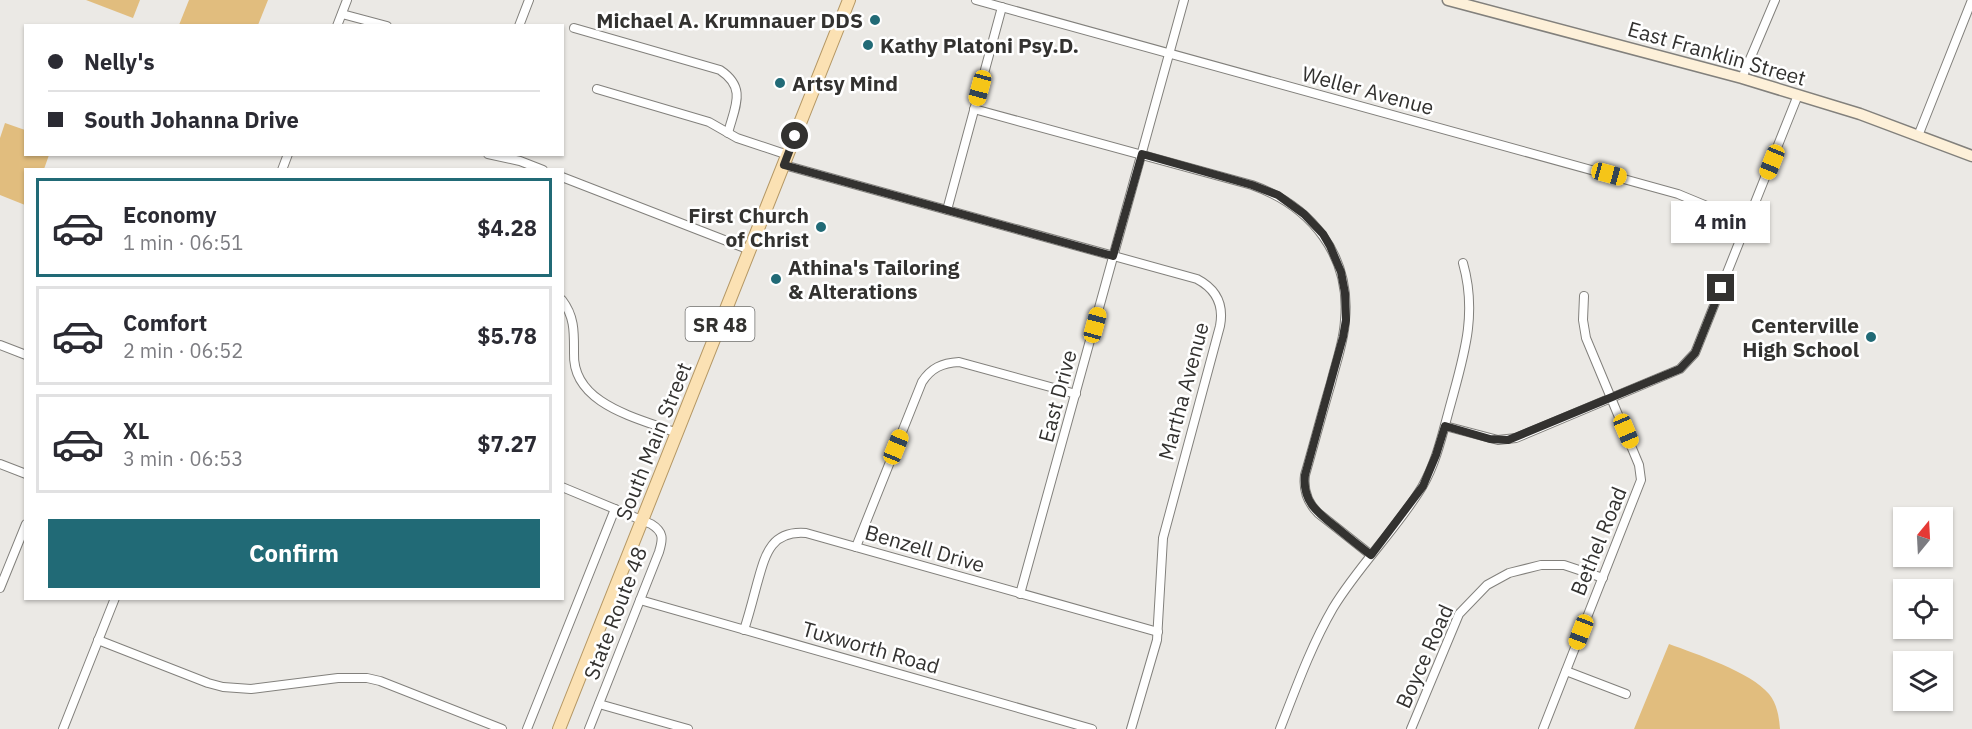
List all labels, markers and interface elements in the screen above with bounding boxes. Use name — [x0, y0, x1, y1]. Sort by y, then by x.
place label: Michael A. Krumnauer DDS — [596, 6, 863, 34]
marker: Michael A. Krumnauer DDS — [868, 13, 882, 27]
street label: East Franklin Street — [1624, 14, 1810, 92]
place label: Kathy Platoni Psy.D. — [880, 31, 1079, 59]
marker: Kathy Platoni Psy.D. — [861, 38, 875, 52]
text: Nelly's — [84, 47, 155, 76]
street label: Weller Avenue — [1299, 59, 1437, 121]
car — [967, 68, 993, 108]
place label: Artsy Mind — [792, 69, 898, 97]
marker: Artsy Mind — [773, 76, 787, 90]
text: South Johanna Drive — [84, 105, 299, 134]
route start — [781, 122, 808, 149]
car — [1757, 142, 1787, 182]
car — [1589, 161, 1629, 187]
text: Economy — [123, 200, 217, 229]
icon: car — [51, 201, 105, 255]
place label: First Church of Christ — [688, 201, 809, 253]
callout: 4 min — [1672, 201, 1770, 243]
text: 4 min — [1694, 208, 1747, 235]
text: $4.28 — [477, 213, 537, 242]
marker: First Church of Christ — [814, 220, 828, 234]
text: 1 min · 06:51 — [123, 229, 243, 256]
place label: Athina's Tailoring & Alterations — [788, 253, 960, 305]
marker: Athina's Tailoring & Alterations — [769, 272, 783, 286]
route end — [1707, 274, 1734, 301]
car — [1082, 305, 1108, 345]
road number: SR 48 — [686, 307, 754, 341]
text: Comfort — [123, 308, 207, 337]
icon: car — [51, 309, 105, 363]
place label: Centerville High School — [1742, 311, 1859, 363]
street label: Martha Avenue — [1151, 319, 1215, 463]
text: $5.78 — [477, 321, 537, 350]
marker: Centerville High School — [1864, 330, 1878, 344]
text: 2 min · 06:52 — [123, 337, 243, 364]
street label: East Drive — [1031, 347, 1083, 445]
street label: South Main Street — [609, 358, 697, 524]
car — [1611, 411, 1641, 451]
text: XL — [123, 416, 149, 445]
icon: car — [51, 417, 105, 471]
car — [881, 427, 911, 467]
text: $7.27 — [477, 429, 537, 458]
text: 3 min · 06:53 — [123, 445, 243, 472]
street label: Bethel Road — [1563, 482, 1633, 600]
north arrow — [1893, 507, 1953, 567]
map controls — [1893, 507, 1953, 711]
street label: Benzell Drive — [862, 518, 988, 578]
button: Confirm — [48, 519, 540, 588]
street label: State Route 48 — [577, 542, 653, 684]
button: locate — [1893, 579, 1953, 639]
street label: Boyce Road — [1389, 600, 1459, 712]
car — [1566, 612, 1596, 652]
street label: Tuxworth Road — [799, 614, 943, 680]
button: layers — [1893, 651, 1953, 711]

